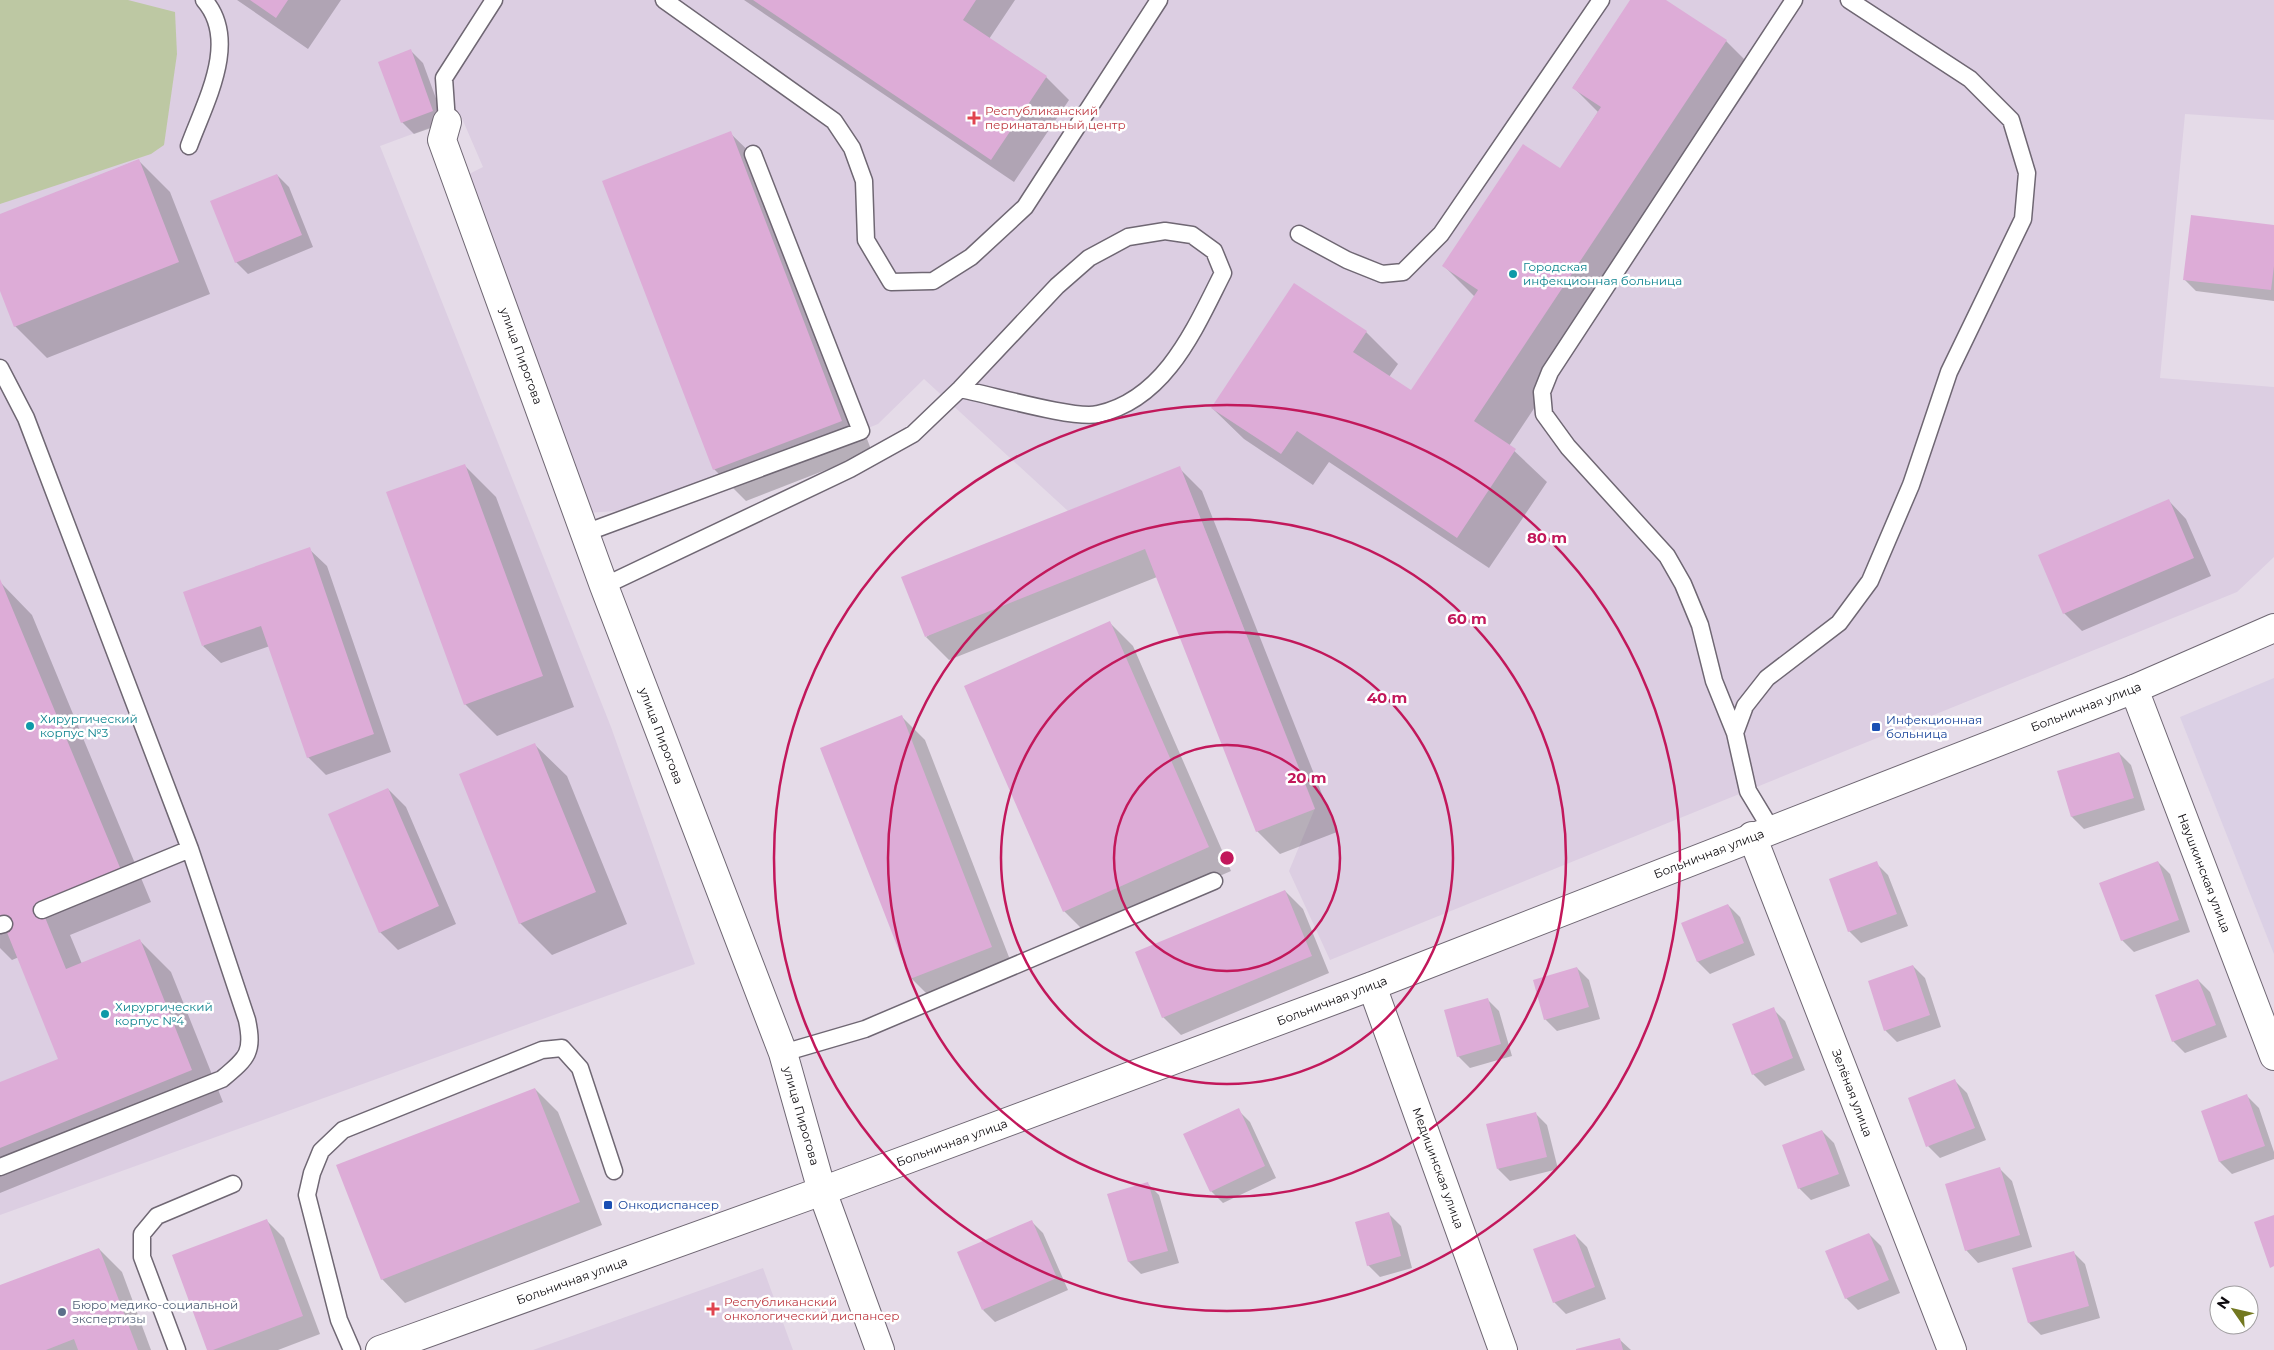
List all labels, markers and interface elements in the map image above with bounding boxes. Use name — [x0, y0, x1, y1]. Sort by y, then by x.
place label: Республиканский перинатальный центр — [985, 103, 1126, 132]
marker: Республиканский перинатальный центр — [967, 111, 981, 125]
place label: Городская инфекционная больница — [1523, 259, 1682, 288]
marker: Городская инфекционная больница — [1507, 268, 1519, 280]
street label: улица Пирогова — [497, 304, 546, 406]
text: 80 m — [1527, 528, 1567, 547]
text: 60 m — [1447, 609, 1487, 628]
street label: Больничная улица — [2028, 679, 2143, 735]
street label: улица Пирогова — [636, 685, 687, 786]
text: 40 m — [1367, 688, 1407, 707]
place label: Хирургический корпус №3 — [40, 711, 138, 740]
place label: Инфекционная больница — [1886, 712, 1982, 741]
marker: Хирургический корпус №3 — [24, 720, 36, 732]
marker: Инфекционная больница — [1870, 721, 1882, 733]
text: 20 m — [1287, 768, 1327, 787]
street label: Наушкинская улица — [2175, 811, 2234, 935]
street label: Больничная улица — [1651, 826, 1766, 882]
centre of rings — [1218, 849, 1236, 867]
street label: Больничная улица — [1274, 973, 1389, 1029]
place label: Хирургический корпус №4 — [115, 999, 213, 1028]
marker: Хирургический корпус №4 — [99, 1008, 111, 1020]
street label: Зелёная улица — [1829, 1047, 1876, 1139]
street label: улица Пирогова — [780, 1064, 823, 1167]
street label: Медицинская улица — [1410, 1105, 1467, 1231]
street label: Больничная улица — [894, 1115, 1009, 1170]
place label: Онкодиспансер — [618, 1197, 719, 1212]
marker: Онкодиспансер — [602, 1199, 614, 1211]
street label: Больничная улица — [514, 1253, 629, 1308]
north arrow — [2209, 1285, 2259, 1335]
text: N — [2213, 1293, 2234, 1312]
place label: Республиканский онкологический диспансер — [724, 1294, 900, 1323]
place label: Бюро медико-социальной экспертизы — [72, 1297, 238, 1326]
marker: Республиканский онкологический диспансер — [706, 1302, 720, 1316]
marker: Бюро медико-социальной экспертизы — [56, 1306, 68, 1318]

